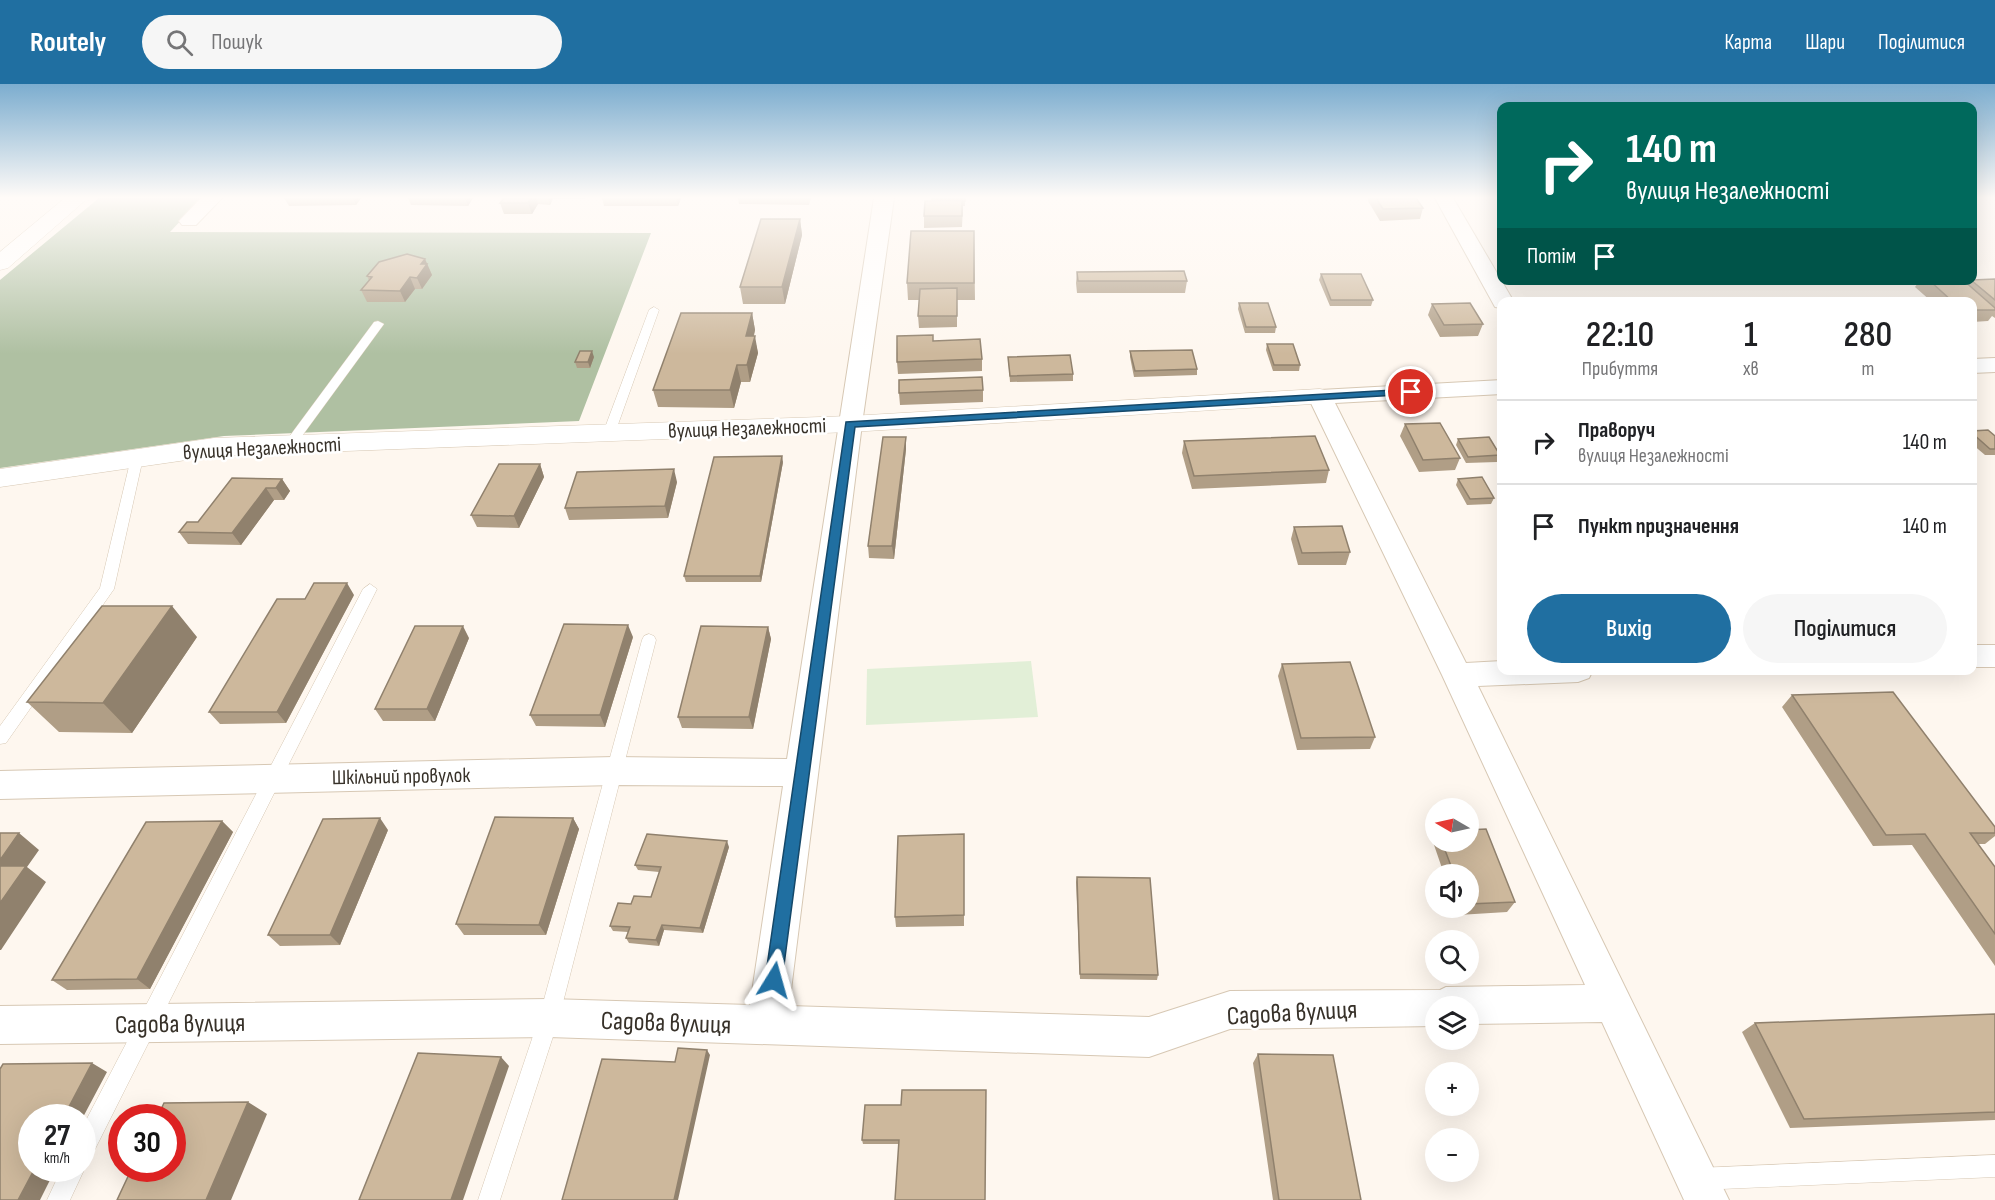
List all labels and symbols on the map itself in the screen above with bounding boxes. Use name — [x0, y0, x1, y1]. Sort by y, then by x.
pin — [1385, 366, 1436, 417]
street label: вулиця Незалежності — [668, 413, 827, 444]
street label: вулиця Незалежності — [182, 432, 342, 465]
street label: Шкільний провулок — [332, 763, 471, 790]
north arrow — [1425, 798, 1479, 852]
position arrow — [742, 948, 806, 1012]
street label: Садова вулиця — [1226, 995, 1358, 1032]
street label: Садова вулиця — [600, 1006, 732, 1041]
street label: Садова вулиця — [115, 1008, 246, 1041]
speed limit sign: 30 — [108, 1104, 186, 1182]

